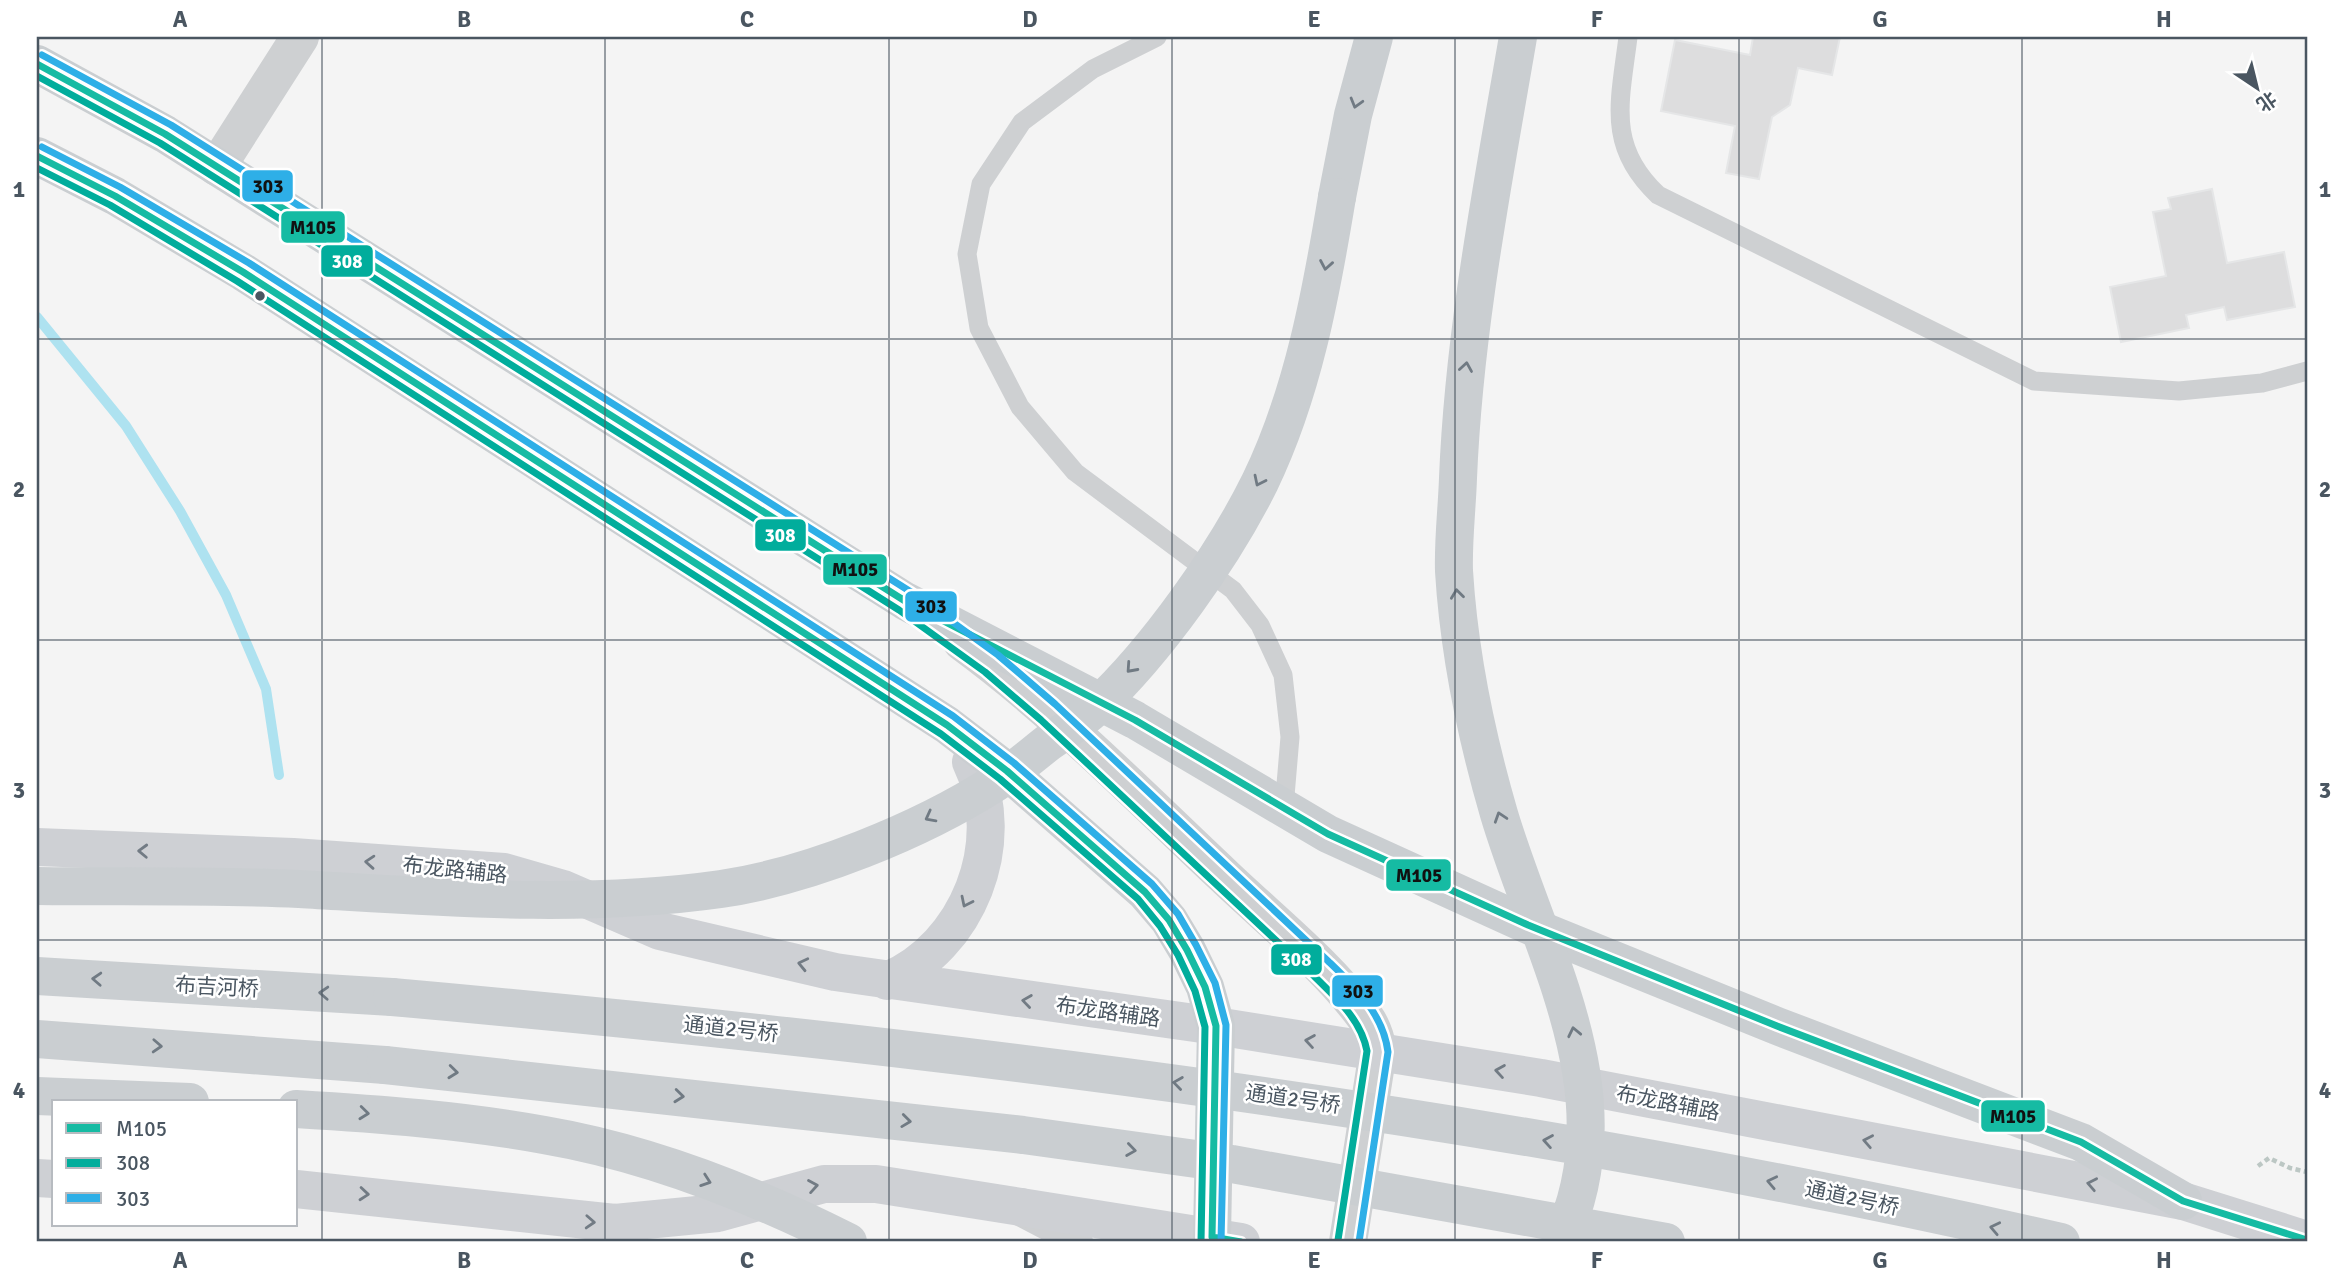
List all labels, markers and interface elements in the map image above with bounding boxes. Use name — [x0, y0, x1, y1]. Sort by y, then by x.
text: A — [173, 5, 188, 34]
text: B — [457, 5, 471, 34]
text: C — [740, 5, 754, 34]
text: D — [1022, 5, 1038, 34]
text: E — [1307, 5, 1321, 34]
text: F — [1591, 5, 1603, 34]
text: G — [1872, 5, 1888, 34]
text: H — [2156, 5, 2172, 34]
north arrow — [2222, 52, 2292, 122]
text: 北 — [2252, 86, 2281, 116]
one-way arrow — [1350, 96, 1364, 108]
line badge: 303 — [241, 169, 294, 203]
text: 1 — [13, 175, 25, 204]
text: 303 — [253, 175, 283, 199]
text: 1 — [2319, 175, 2331, 204]
line badge: M105 — [280, 210, 346, 244]
text: M105 — [290, 216, 336, 240]
line badge: 308 — [320, 244, 374, 278]
text: 308 — [332, 250, 362, 274]
one-way arrow — [1319, 259, 1334, 271]
unlabelled marker — [253, 289, 267, 303]
one-way arrow — [1458, 361, 1473, 373]
one-way arrow — [1253, 474, 1267, 486]
text: 2 — [13, 475, 25, 504]
text: 2 — [2319, 475, 2331, 504]
line badge: 308 — [754, 518, 807, 552]
text: 308 — [765, 524, 795, 548]
line badge: M105 — [822, 553, 888, 586]
text: M105 — [832, 558, 878, 582]
one-way arrow — [1450, 588, 1465, 600]
line badge: 303 — [904, 590, 958, 623]
text: 303 — [916, 595, 946, 619]
one-way arrow — [1127, 660, 1139, 673]
text: 3 — [13, 776, 25, 805]
text: 3 — [2319, 776, 2331, 805]
one-way arrow — [925, 809, 937, 823]
one-way arrow — [1494, 811, 1508, 823]
one-way arrow — [137, 844, 148, 859]
street label: 布龙路辅路 — [401, 852, 509, 888]
one-way arrow — [364, 855, 375, 870]
line badge: M105 — [1385, 858, 1452, 892]
text: M105 — [1396, 864, 1442, 888]
one-way arrow — [961, 895, 975, 907]
line badge: 308 — [1270, 943, 1323, 976]
text: 308 — [1281, 948, 1311, 972]
one-way arrow — [797, 958, 809, 973]
one-way arrow — [91, 972, 102, 987]
street label: 布吉河桥 — [174, 972, 260, 1002]
line badge: 303 — [1331, 974, 1384, 1008]
text: 303 — [1343, 980, 1373, 1004]
one-way arrow — [318, 986, 329, 1001]
street label: 布龙路辅路 — [1054, 992, 1162, 1032]
one-way arrow — [1021, 994, 1033, 1009]
street label: 通道2号桥 — [682, 1011, 780, 1047]
one-way arrow — [1567, 1026, 1582, 1038]
one-way arrow — [1304, 1034, 1316, 1049]
one-way arrow — [152, 1039, 163, 1054]
one-way arrow — [448, 1064, 459, 1079]
one-way arrow — [1494, 1064, 1506, 1079]
text: 4 — [13, 1076, 25, 1105]
one-way arrow — [1172, 1076, 1184, 1091]
text: 4 — [2319, 1076, 2331, 1105]
street label: 通道2号桥 — [1244, 1079, 1342, 1119]
street label: 布龙路辅路 — [1614, 1080, 1722, 1126]
one-way arrow — [674, 1088, 685, 1103]
line badge: M105 — [1980, 1099, 2046, 1133]
legend — [52, 1100, 298, 1226]
one-way arrow — [359, 1105, 370, 1120]
text: M105 — [1990, 1105, 2036, 1129]
one-way arrow — [900, 1113, 911, 1128]
text: M105 — [116, 1116, 167, 1142]
one-way arrow — [1542, 1134, 1554, 1149]
one-way arrow — [1862, 1134, 1874, 1149]
one-way arrow — [1125, 1142, 1137, 1157]
text: 308 — [116, 1150, 150, 1176]
one-way arrow — [699, 1173, 711, 1187]
one-way arrow — [1766, 1175, 1778, 1190]
street label: 通道2号桥 — [1803, 1175, 1901, 1221]
one-way arrow — [2086, 1177, 2098, 1192]
one-way arrow — [807, 1179, 818, 1194]
text: 303 — [116, 1186, 150, 1212]
one-way arrow — [358, 1187, 370, 1202]
one-way arrow — [584, 1214, 595, 1229]
one-way arrow — [1989, 1221, 2001, 1236]
text: A — [173, 1246, 188, 1275]
text: B — [457, 1246, 471, 1275]
text: C — [740, 1246, 754, 1275]
text: D — [1022, 1246, 1038, 1275]
text: E — [1307, 1246, 1321, 1275]
text: F — [1591, 1246, 1603, 1275]
text: G — [1872, 1246, 1888, 1275]
text: H — [2156, 1246, 2172, 1275]

